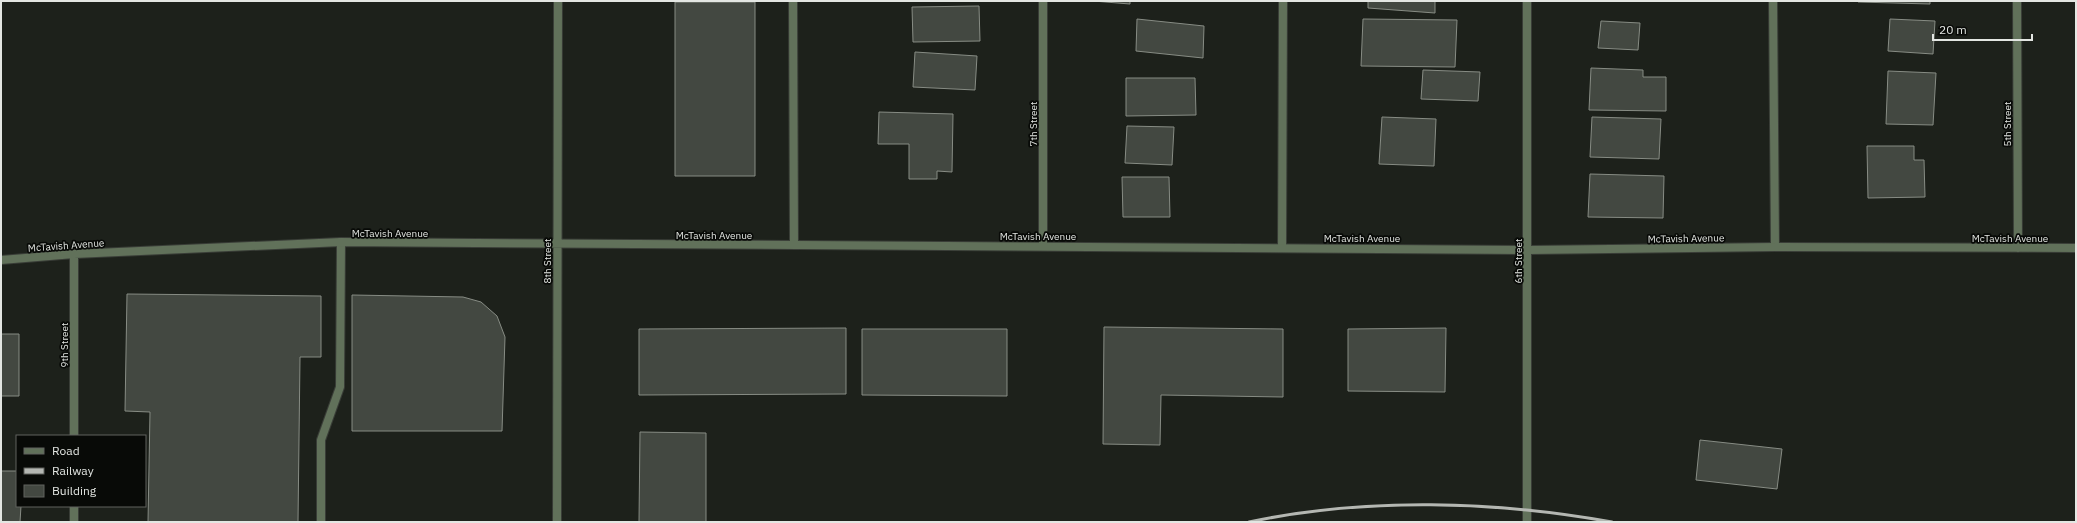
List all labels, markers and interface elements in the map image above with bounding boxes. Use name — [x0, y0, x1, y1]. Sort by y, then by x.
scale bar — [1933, 16, 2032, 42]
text: 20 m — [1939, 22, 1967, 37]
street label: 7th Street — [1027, 101, 1040, 146]
street label: 5th Street — [2001, 101, 2014, 146]
street label: McTavish Avenue — [352, 227, 429, 240]
street label: McTavish Avenue — [676, 229, 753, 242]
street label: McTavish Avenue — [1000, 230, 1077, 243]
street label: McTavish Avenue — [1648, 231, 1725, 246]
street label: McTavish Avenue — [1324, 232, 1401, 245]
street label: McTavish Avenue — [1972, 232, 2049, 245]
street label: McTavish Avenue — [27, 236, 105, 255]
street label: 8th Street — [541, 238, 554, 283]
street label: 6th Street — [1512, 238, 1525, 283]
street label: 9th Street — [58, 322, 71, 367]
legend — [16, 435, 146, 507]
text: Road — [52, 443, 80, 458]
text: Railway — [52, 463, 94, 478]
text: Building — [52, 483, 97, 498]

